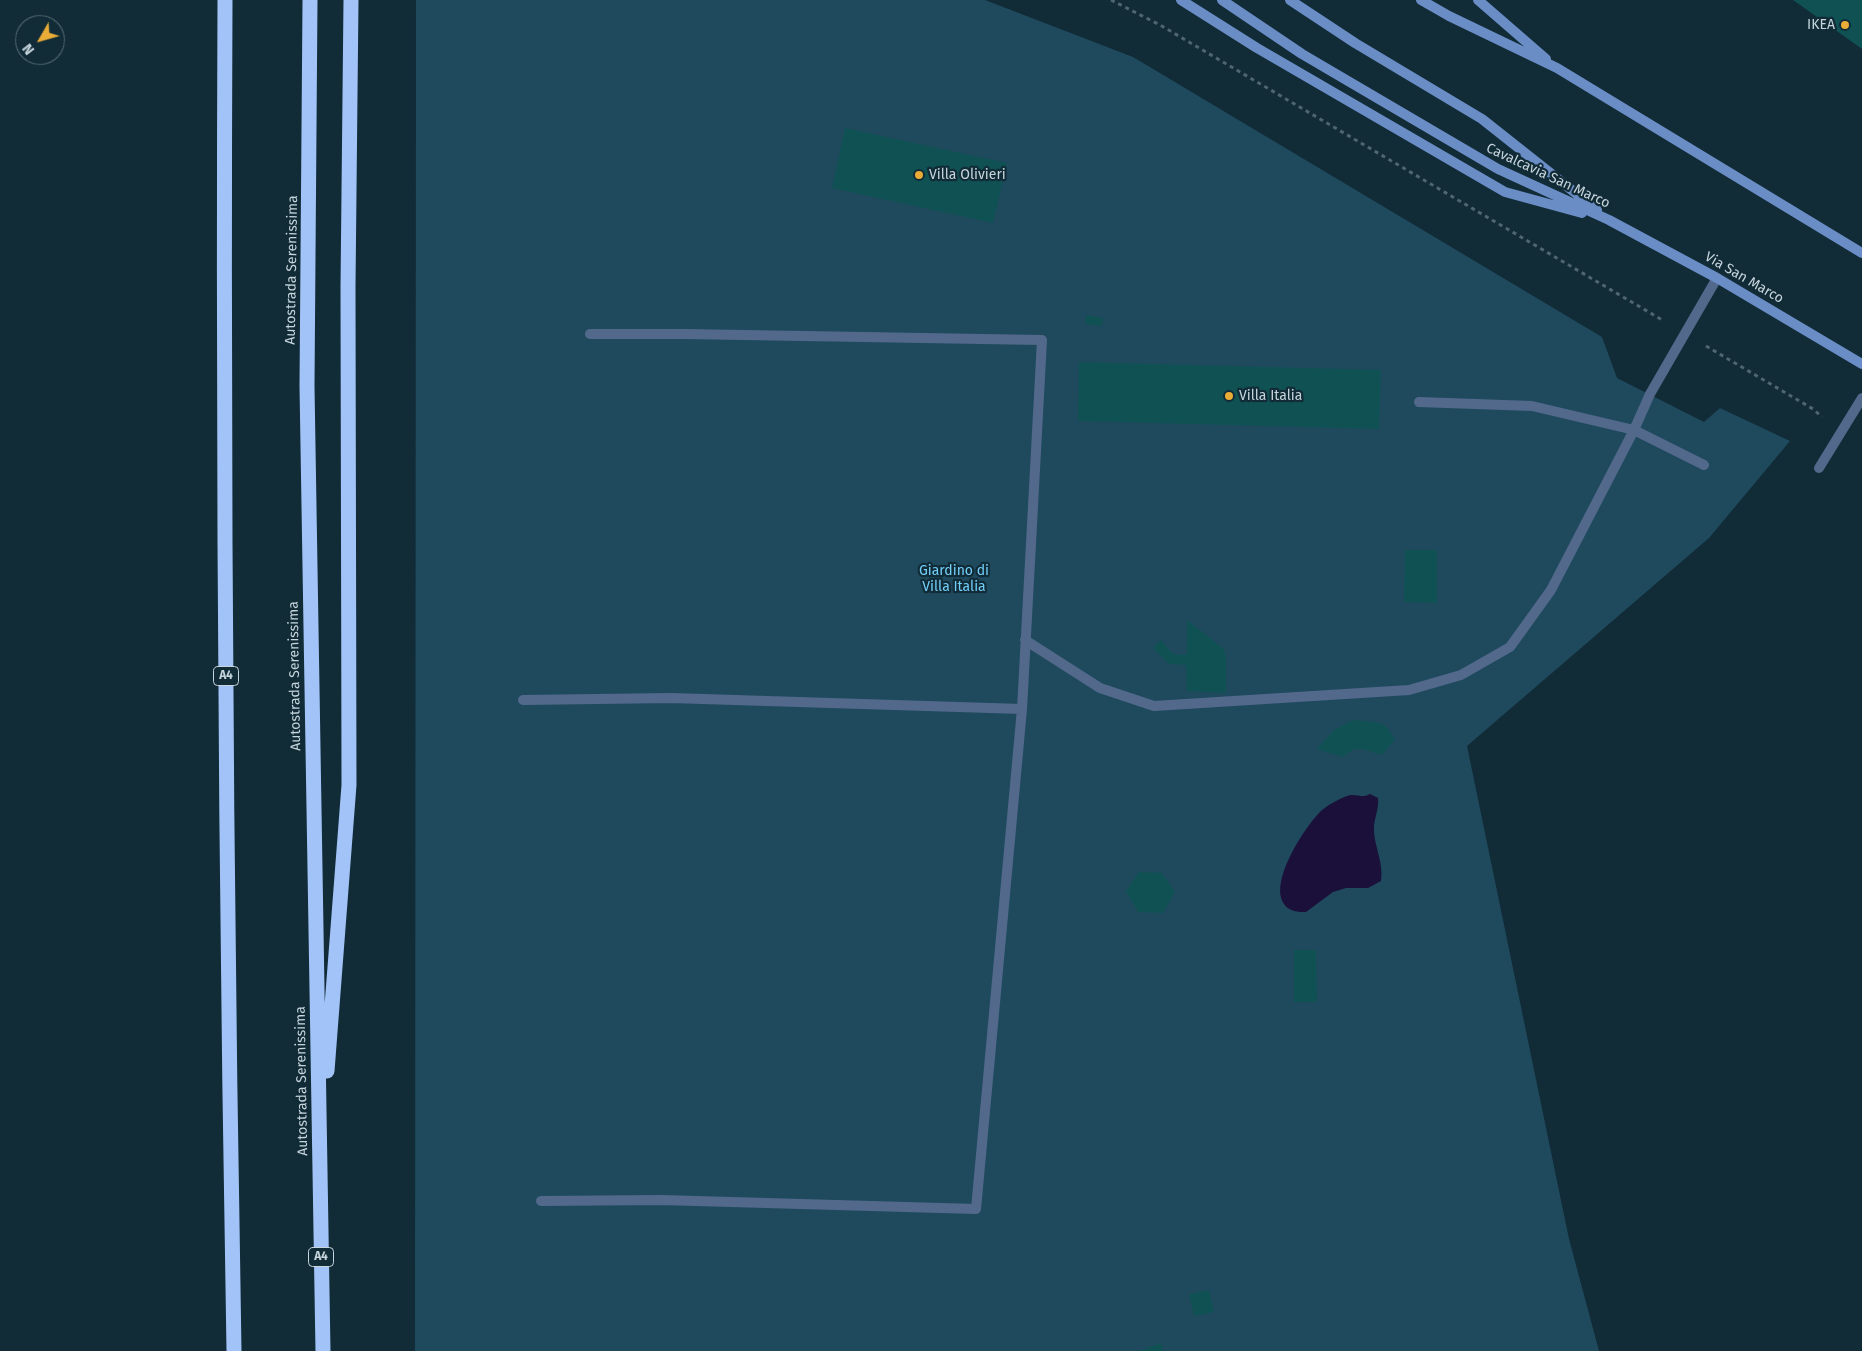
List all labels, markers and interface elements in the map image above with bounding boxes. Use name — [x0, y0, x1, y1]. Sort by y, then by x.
north arrow — [15, 15, 65, 65]
place label: IKEA — [1807, 17, 1835, 33]
marker: IKEA — [1839, 19, 1851, 31]
text: N — [19, 40, 38, 58]
street label: Cavalcavia San Marco — [1483, 140, 1613, 212]
place label: Villa Olivieri — [929, 167, 1006, 183]
marker: Villa Olivieri — [913, 169, 925, 181]
street label: Autostrada Serenissima — [282, 195, 302, 345]
street label: Via San Marco — [1702, 249, 1786, 307]
place label: Villa Italia — [1239, 388, 1302, 404]
marker: Villa Italia — [1223, 390, 1235, 402]
park label: Giardino di Villa Italia — [919, 563, 989, 596]
street label: Autostrada Serenissima — [285, 601, 305, 751]
road number: A4 — [214, 666, 238, 686]
street label: Autostrada Serenissima — [292, 1006, 312, 1156]
road number: A4 — [308, 1248, 334, 1266]

